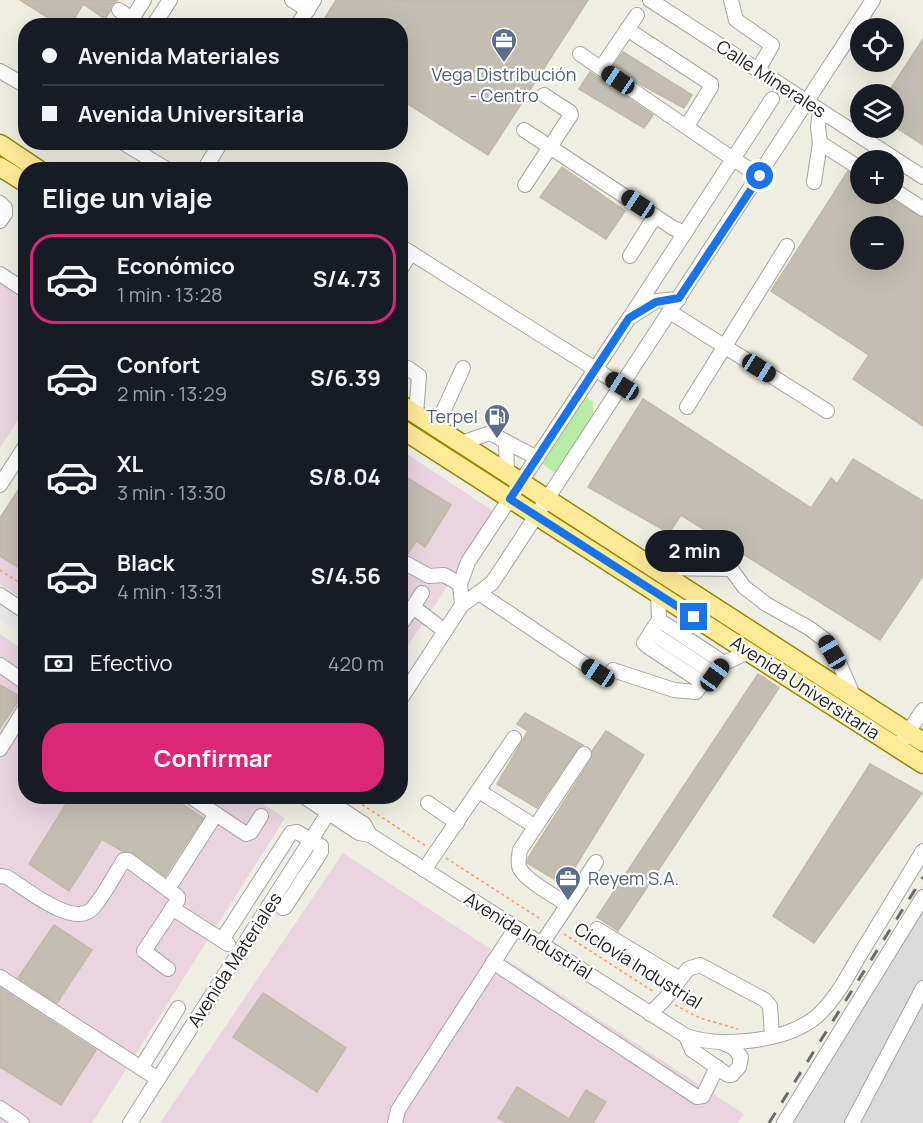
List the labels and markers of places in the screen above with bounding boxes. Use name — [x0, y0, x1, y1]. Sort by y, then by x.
office icon: Vega Distribución - Centro — [489, 26, 519, 64]
place label: Vega Distribución - Centro — [432, 62, 576, 107]
fuel station icon: Terpel — [482, 402, 512, 440]
place label: Terpel — [426, 404, 478, 428]
office icon: Reyem S.A. — [553, 864, 583, 902]
place label: Reyem S.A. — [588, 866, 679, 890]

